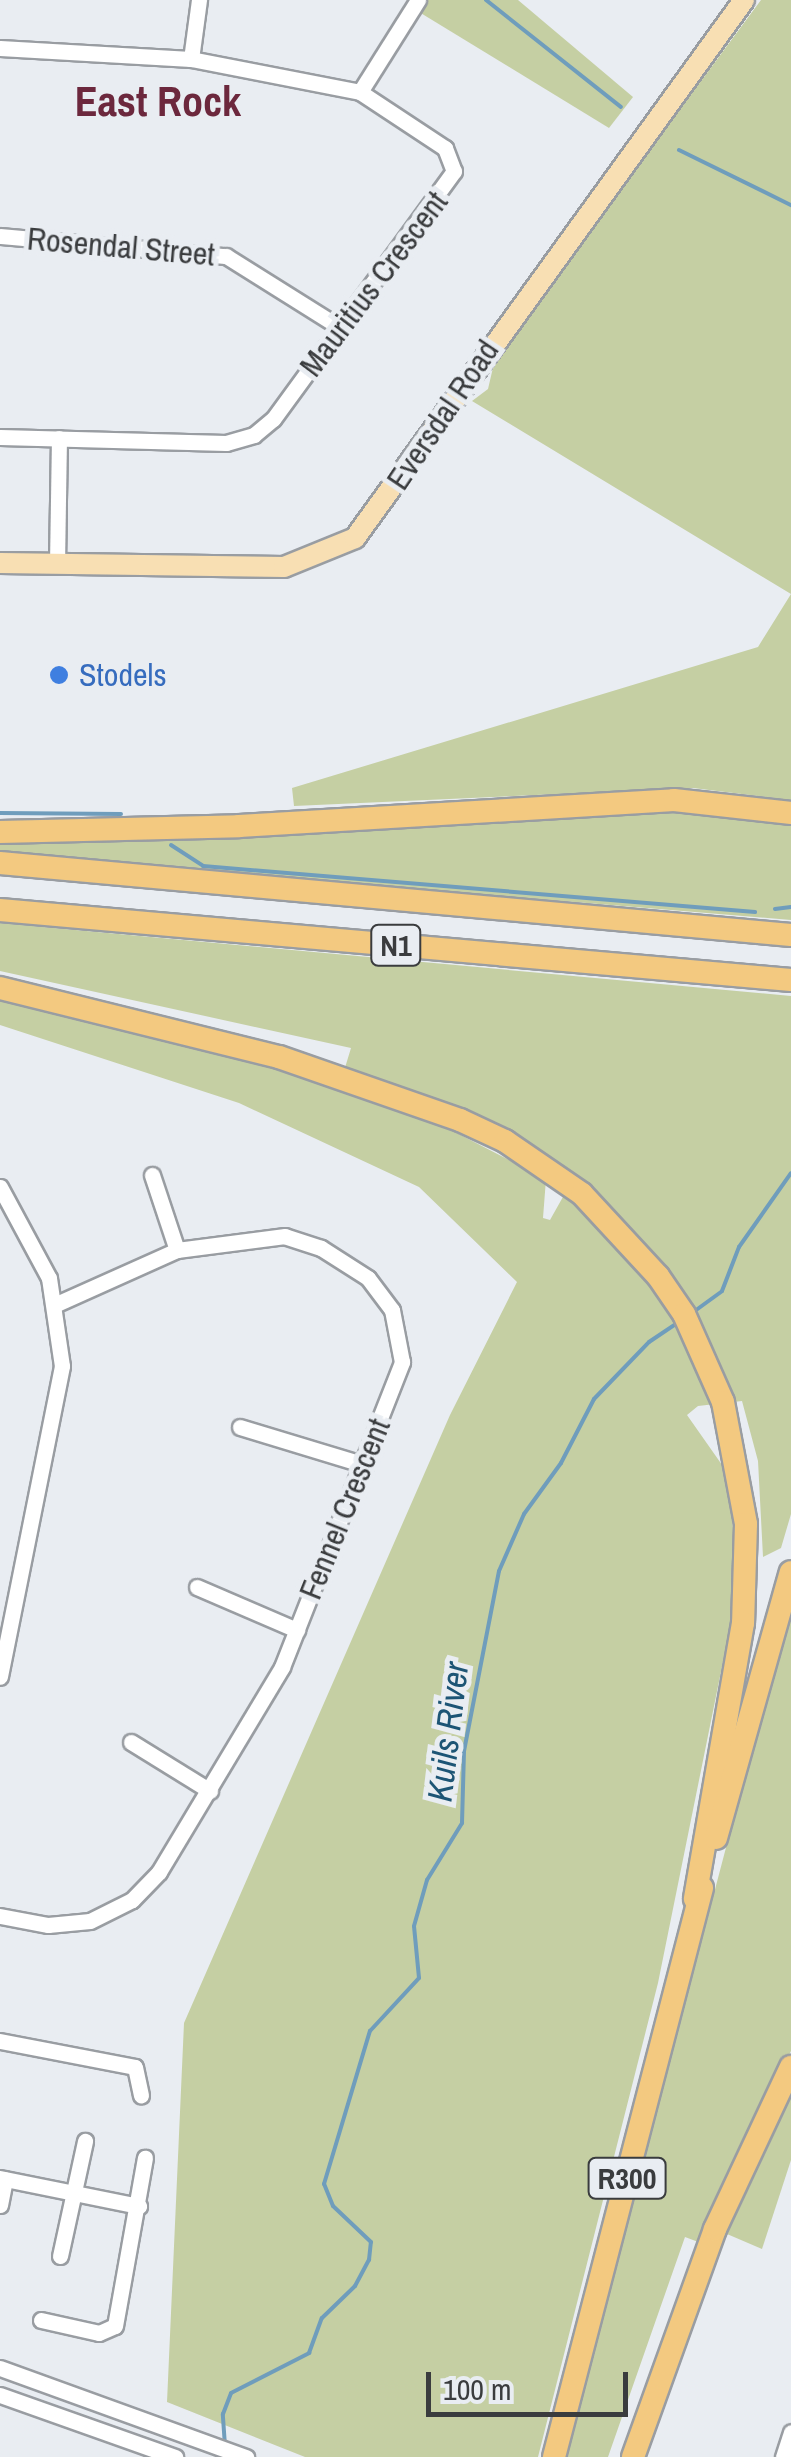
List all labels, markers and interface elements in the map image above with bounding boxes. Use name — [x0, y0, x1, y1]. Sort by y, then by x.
district label: East Rock — [75, 76, 241, 126]
street label: Mauritius Crescent — [292, 184, 456, 384]
street label: Rosendal Street — [26, 220, 216, 274]
street label: Eversdal Road — [379, 333, 507, 497]
place label: Stodels — [79, 656, 167, 694]
marker: Stodels — [48, 664, 70, 686]
road number: N1 — [368, 920, 424, 970]
street label: Fennel Crescent — [291, 1413, 399, 1605]
water label: Kuils River — [419, 1660, 477, 1804]
road number: R300 — [587, 2153, 667, 2203]
scale bar — [431, 2352, 634, 2414]
text: 100 m — [443, 2369, 511, 2409]

